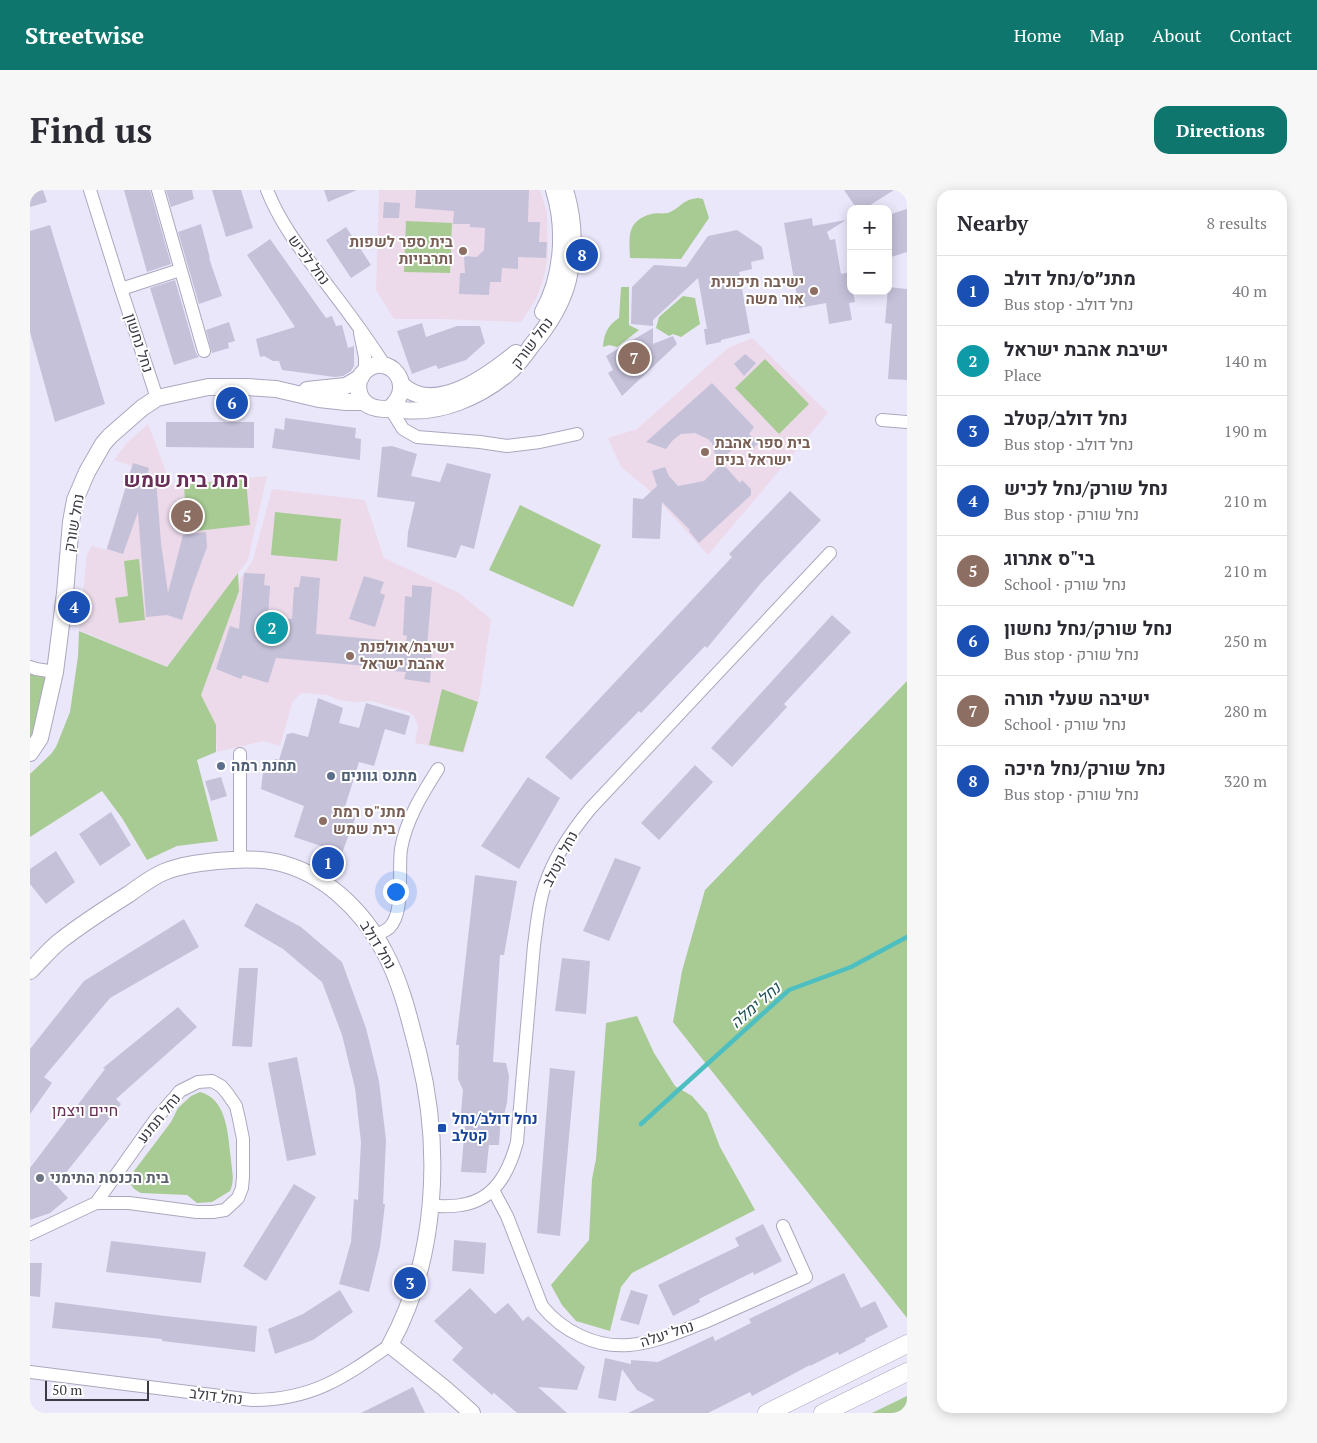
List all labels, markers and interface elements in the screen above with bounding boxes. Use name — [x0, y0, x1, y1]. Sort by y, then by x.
text: Streetwise — [25, 19, 144, 51]
text: Home — [1014, 23, 1061, 47]
text: Map — [1089, 23, 1124, 47]
text: About — [1152, 23, 1201, 47]
text: Contact — [1229, 23, 1292, 47]
button: Directions — [1154, 106, 1287, 154]
text: Find us — [30, 107, 152, 153]
map controls — [847, 205, 892, 295]
button: + — [847, 205, 892, 250]
text: Nearby — [957, 209, 1028, 237]
text: 8 results — [1207, 212, 1267, 234]
street label: נחל לכיש — [284, 230, 335, 289]
place label: בית ספר לשפות ותרבויות — [350, 231, 453, 268]
pin: 8 — [566, 236, 598, 274]
marker: בית ספר לשפות ותרבויות — [457, 245, 469, 257]
button: − — [847, 250, 892, 295]
text: מתנ״ס/נחל דולב — [1004, 265, 1136, 290]
place label: ישיבה תיכונית אור משה — [711, 271, 804, 308]
text: 1 — [968, 280, 978, 302]
text: 40 m — [1232, 280, 1267, 302]
marker: ישיבה תיכונית אור משה — [808, 285, 820, 297]
text: Bus stop · נחל דולב — [1004, 293, 1134, 315]
street label: נחל נחשון — [121, 311, 159, 375]
street label: נחל שורק — [505, 313, 557, 372]
text: ישיבת אהבת ישראל — [1004, 336, 1168, 361]
pin: 7 — [618, 339, 650, 377]
text: 2 — [968, 350, 978, 372]
text: 140 m — [1224, 350, 1267, 372]
text: Place — [1004, 364, 1042, 386]
pin: 6 — [216, 384, 248, 422]
text: נחל דולב/קטלב — [1004, 405, 1128, 430]
text: 3 — [968, 420, 978, 442]
text: 190 m — [1224, 420, 1267, 442]
place label: בית ספר אהבת ישראל בנים — [715, 432, 810, 469]
text: Bus stop · נחל דולב — [1004, 433, 1134, 455]
marker: בית ספר אהבת ישראל בנים — [699, 446, 711, 458]
district label: רמת בית שמש — [124, 466, 249, 493]
text: נחל שורק/נחל לכיש — [1004, 475, 1168, 500]
text: 4 — [968, 490, 978, 512]
text: 210 m — [1224, 490, 1267, 512]
street label: נחל שורק — [58, 492, 88, 554]
pin: 5 — [171, 497, 203, 535]
text: Bus stop · נחל שורק — [1004, 503, 1139, 525]
text: בי"ס אתרוג — [1004, 545, 1095, 570]
text: 5 — [968, 560, 978, 582]
text: 210 m — [1224, 560, 1267, 582]
text: School · נחל שורק — [1004, 573, 1126, 595]
pin: 4 — [58, 588, 90, 626]
pin: 2 — [256, 609, 288, 647]
text: נחל שורק/נחל נחשון — [1004, 615, 1172, 640]
text: 6 — [968, 630, 978, 652]
text: 250 m — [1224, 630, 1267, 652]
place label: ישיבת/אולפנת אהבת ישראל — [360, 636, 454, 673]
text: Bus stop · נחל שורק — [1004, 643, 1139, 665]
marker: ישיבת/אולפנת אהבת ישראל — [344, 650, 356, 662]
text: ישיבה שעלי תורה — [1004, 685, 1150, 710]
text: 7 — [968, 700, 978, 722]
text: 280 m — [1224, 700, 1267, 722]
text: School · נחל שורק — [1004, 713, 1126, 735]
place label: תחנת רמה — [231, 755, 296, 775]
text: נחל שורק/נחל מיכה — [1004, 755, 1166, 780]
marker: תחנת רמה — [215, 760, 227, 772]
place label: מתנס גוונים — [341, 765, 417, 785]
marker: מתנס גוונים — [325, 770, 337, 782]
text: 8 — [968, 770, 978, 792]
text: 320 m — [1224, 770, 1267, 792]
text: Bus stop · נחל שורק — [1004, 783, 1139, 805]
place label: מתנ"ס רמת בית שמש — [333, 801, 406, 838]
marker: מתנ"ס רמת בית שמש — [317, 815, 329, 827]
street label: נחל קטלב — [537, 827, 582, 890]
pin: 1 — [312, 844, 344, 882]
your location — [383, 879, 409, 905]
street label: נחל דולב — [356, 916, 402, 973]
water label: נחל ימלה — [725, 976, 786, 1033]
street label: נחל תמנע — [132, 1088, 185, 1147]
district label: חיים ויצמן — [52, 1099, 118, 1121]
place label: נחל דולב/נחל קטלב — [452, 1108, 538, 1145]
marker: נחל דולב/נחל קטלב — [436, 1122, 448, 1134]
place label: בית הכנסת התימני — [50, 1167, 169, 1187]
marker: בית הכנסת התימני — [34, 1172, 46, 1184]
pin: 3 — [394, 1264, 426, 1302]
street label: נחל יעלה — [637, 1315, 696, 1351]
scale bar — [45, 1378, 149, 1401]
text: 50 m — [52, 1380, 82, 1399]
street label: נחל דולב — [188, 1382, 244, 1408]

